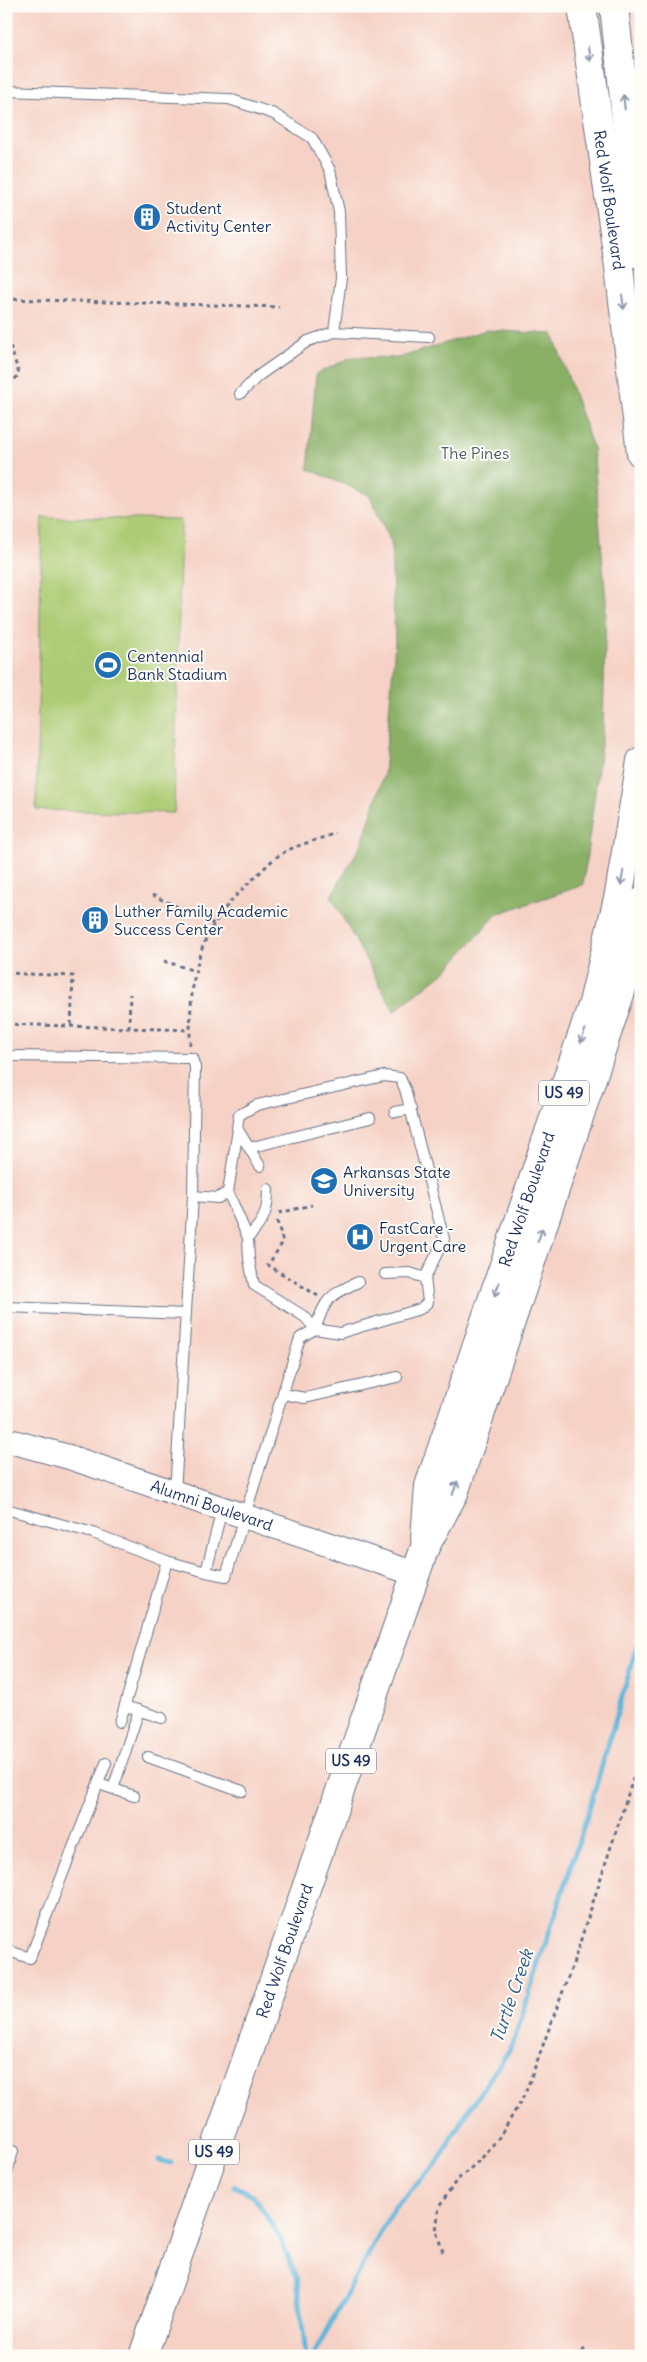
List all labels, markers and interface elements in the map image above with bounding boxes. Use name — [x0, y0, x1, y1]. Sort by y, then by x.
one-way arrow — [584, 46, 594, 62]
one-way arrow — [619, 94, 629, 110]
street label: Red Wolf Boulevard — [590, 129, 629, 271]
place label: Student Activity Center — [166, 198, 272, 236]
building icon: Student Activity Center — [132, 202, 162, 232]
one-way arrow — [619, 294, 628, 310]
park label: The Pines — [441, 443, 509, 463]
place label: Centennial Bank Stadium — [127, 646, 227, 684]
sports icon: Centennial Bank Stadium — [93, 650, 123, 680]
one-way arrow — [617, 870, 627, 886]
place label: Luther Family Academic Success Center — [114, 901, 288, 939]
building icon: Luther Family Academic Success Center — [80, 905, 110, 935]
one-way arrow — [577, 1027, 587, 1043]
road number: US 49 — [539, 1080, 589, 1106]
street label: Red Wolf Boulevard — [494, 1129, 559, 1269]
place label: Arkansas State University — [343, 1162, 451, 1200]
school or university icon: Arkansas State University — [309, 1166, 339, 1196]
place label: FastCare - Urgent Care — [379, 1218, 466, 1256]
hospital icon: FastCare - Urgent Care — [345, 1222, 375, 1252]
one-way arrow — [536, 1227, 546, 1243]
one-way arrow — [492, 1281, 501, 1296]
street label: Alumni Boulevard — [148, 1475, 276, 1535]
one-way arrow — [451, 1481, 460, 1496]
road number: US 49 — [326, 1748, 376, 1774]
street label: Red Wolf Boulevard — [252, 1881, 317, 2021]
water label: Turtle Creek — [485, 1944, 539, 2046]
road number: US 49 — [189, 2140, 239, 2164]

